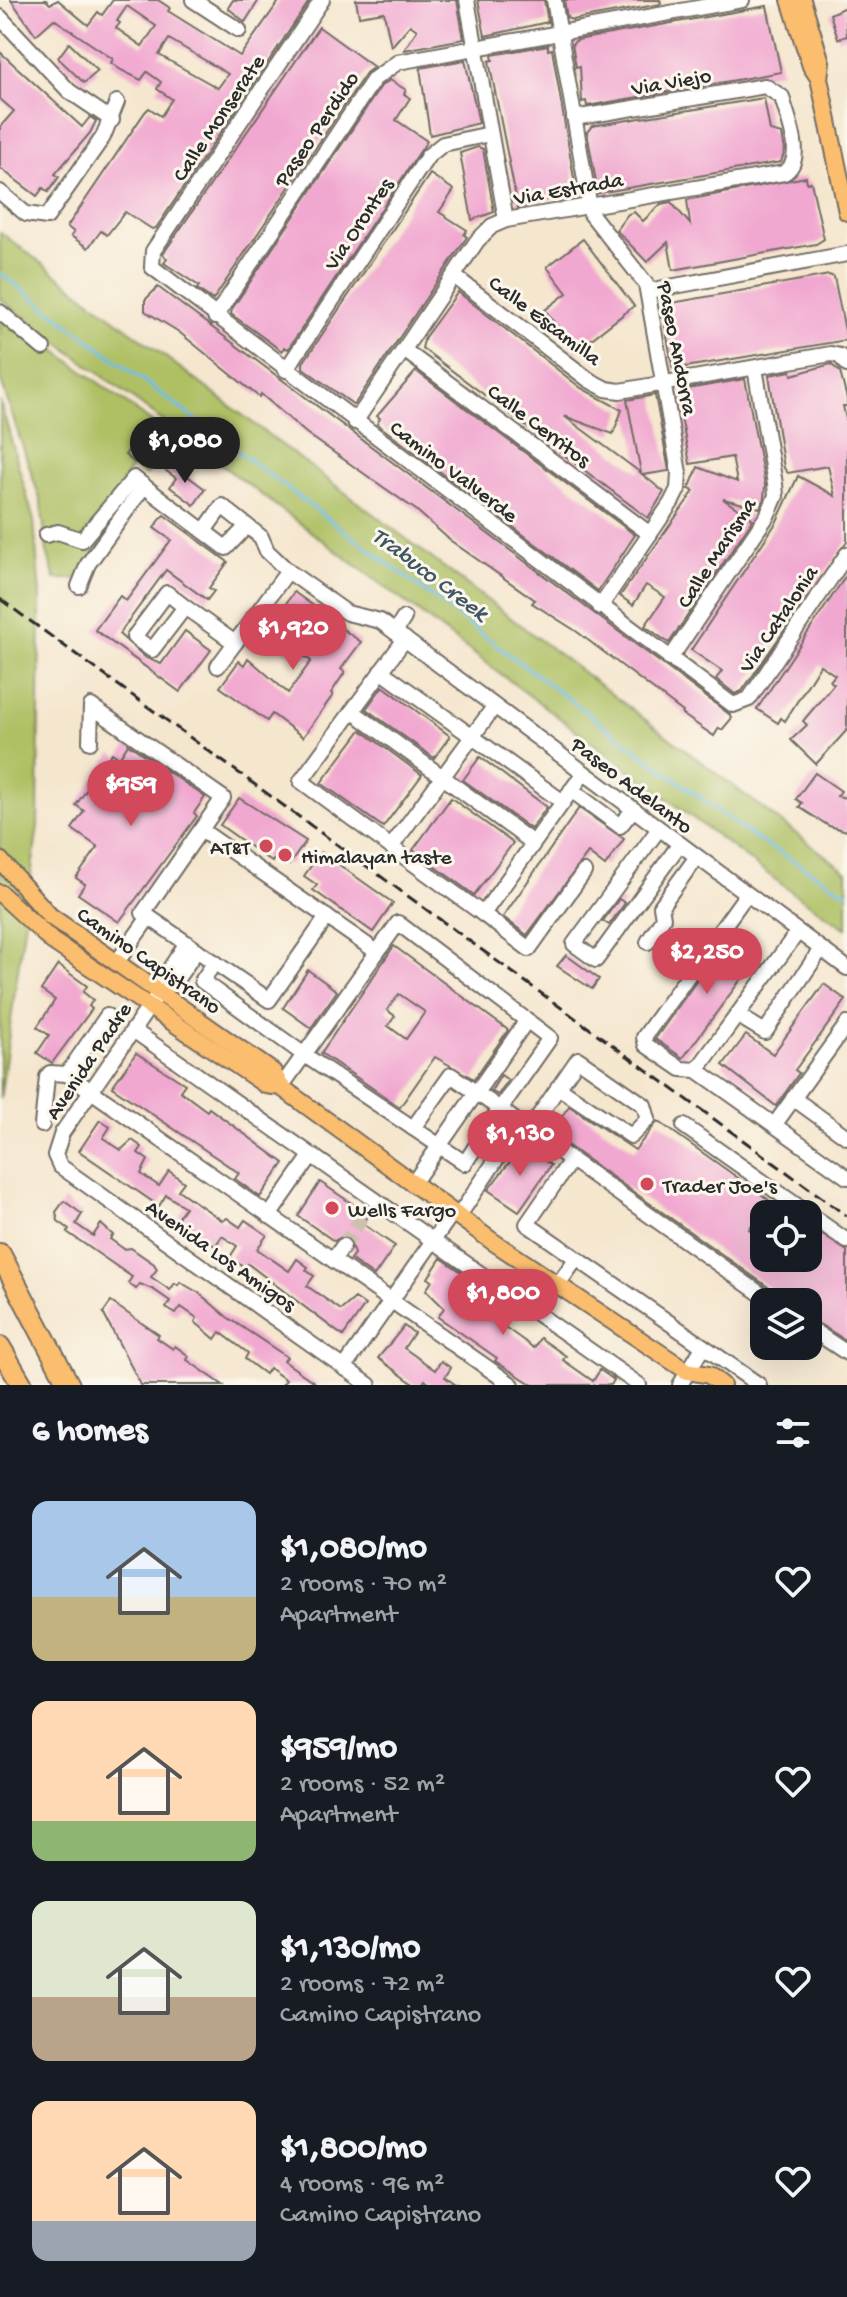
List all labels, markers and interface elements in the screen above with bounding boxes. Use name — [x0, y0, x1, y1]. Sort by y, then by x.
street label: Calle Monserate — [168, 50, 273, 188]
street label: Via Viejo — [629, 64, 714, 104]
street label: Paseo Perdido — [270, 68, 366, 194]
street label: Via Estrada — [511, 168, 626, 213]
street label: Via Orontes — [319, 173, 401, 277]
street label: Calle Escamilla — [482, 271, 606, 373]
street label: Paseo Andorra — [649, 279, 701, 419]
street label: Calle Cerritos — [481, 380, 595, 475]
street label: Camino Valverde — [383, 416, 522, 530]
pin: $1,080 — [120, 417, 250, 485]
text: $1,080 — [148, 427, 222, 458]
street label: Calle Marisma — [673, 493, 764, 614]
water label: Trabuco Creek — [365, 523, 495, 630]
street label: Via Catalonia — [734, 561, 826, 680]
pin: $1,920 — [228, 604, 358, 672]
text: $1,920 — [258, 614, 328, 645]
street label: Paseo Adelanto — [564, 732, 697, 841]
pin: $959 — [84, 760, 178, 828]
text: $959 — [105, 770, 157, 801]
place label: AT&T — [210, 837, 252, 863]
marker: AT&T — [257, 837, 275, 855]
marker: Himalayan taste — [276, 846, 294, 864]
place label: Himalayan taste — [301, 846, 452, 872]
street label: Camino Capistrano — [70, 903, 225, 1022]
pin: $2,250 — [642, 928, 772, 996]
text: $2,250 — [670, 938, 744, 969]
street label: Avenida Padre — [42, 998, 139, 1126]
pin: $1,130 — [455, 1110, 585, 1178]
text: $1,130 — [485, 1120, 555, 1151]
marker: Trader Joe's — [638, 1175, 656, 1193]
place label: Trader Joe's — [661, 1175, 778, 1201]
street label: Avenida Los Amigos — [139, 1196, 301, 1319]
marker: Wells Fargo — [323, 1199, 341, 1217]
place label: Wells Fargo — [348, 1199, 456, 1225]
map controls — [750, 1200, 822, 1360]
button: locate — [750, 1200, 822, 1272]
pin: $1,800 — [438, 1269, 568, 1337]
text: $1,800 — [466, 1279, 540, 1310]
button: layers — [750, 1288, 822, 1360]
icon: filters — [771, 1411, 815, 1455]
text: 6 homes — [32, 1413, 147, 1453]
text: $1,080/mo — [280, 1530, 427, 1570]
icon: home — [96, 1533, 192, 1629]
icon: heart — [771, 1559, 815, 1603]
text: 2 rooms · 70 m² — [280, 1570, 447, 1601]
text: Apartment — [280, 1601, 397, 1632]
text: $959/mo — [280, 1730, 397, 1770]
icon: home — [96, 1733, 192, 1829]
icon: heart — [771, 1759, 815, 1803]
text: 2 rooms · 52 m² — [280, 1770, 445, 1801]
text: Apartment — [280, 1801, 397, 1832]
text: $1,130/mo — [280, 1930, 420, 1970]
icon: home — [96, 1933, 192, 2029]
icon: heart — [771, 1959, 815, 2003]
text: 2 rooms · 72 m² — [280, 1970, 445, 2001]
text: Camino Capistrano — [280, 2001, 481, 2032]
text: $1,800/mo — [280, 2130, 427, 2170]
icon: home — [96, 2133, 192, 2229]
icon: heart — [771, 2159, 815, 2203]
text: 4 rooms · 96 m² — [280, 2170, 444, 2201]
text: Camino Capistrano — [280, 2201, 481, 2232]

